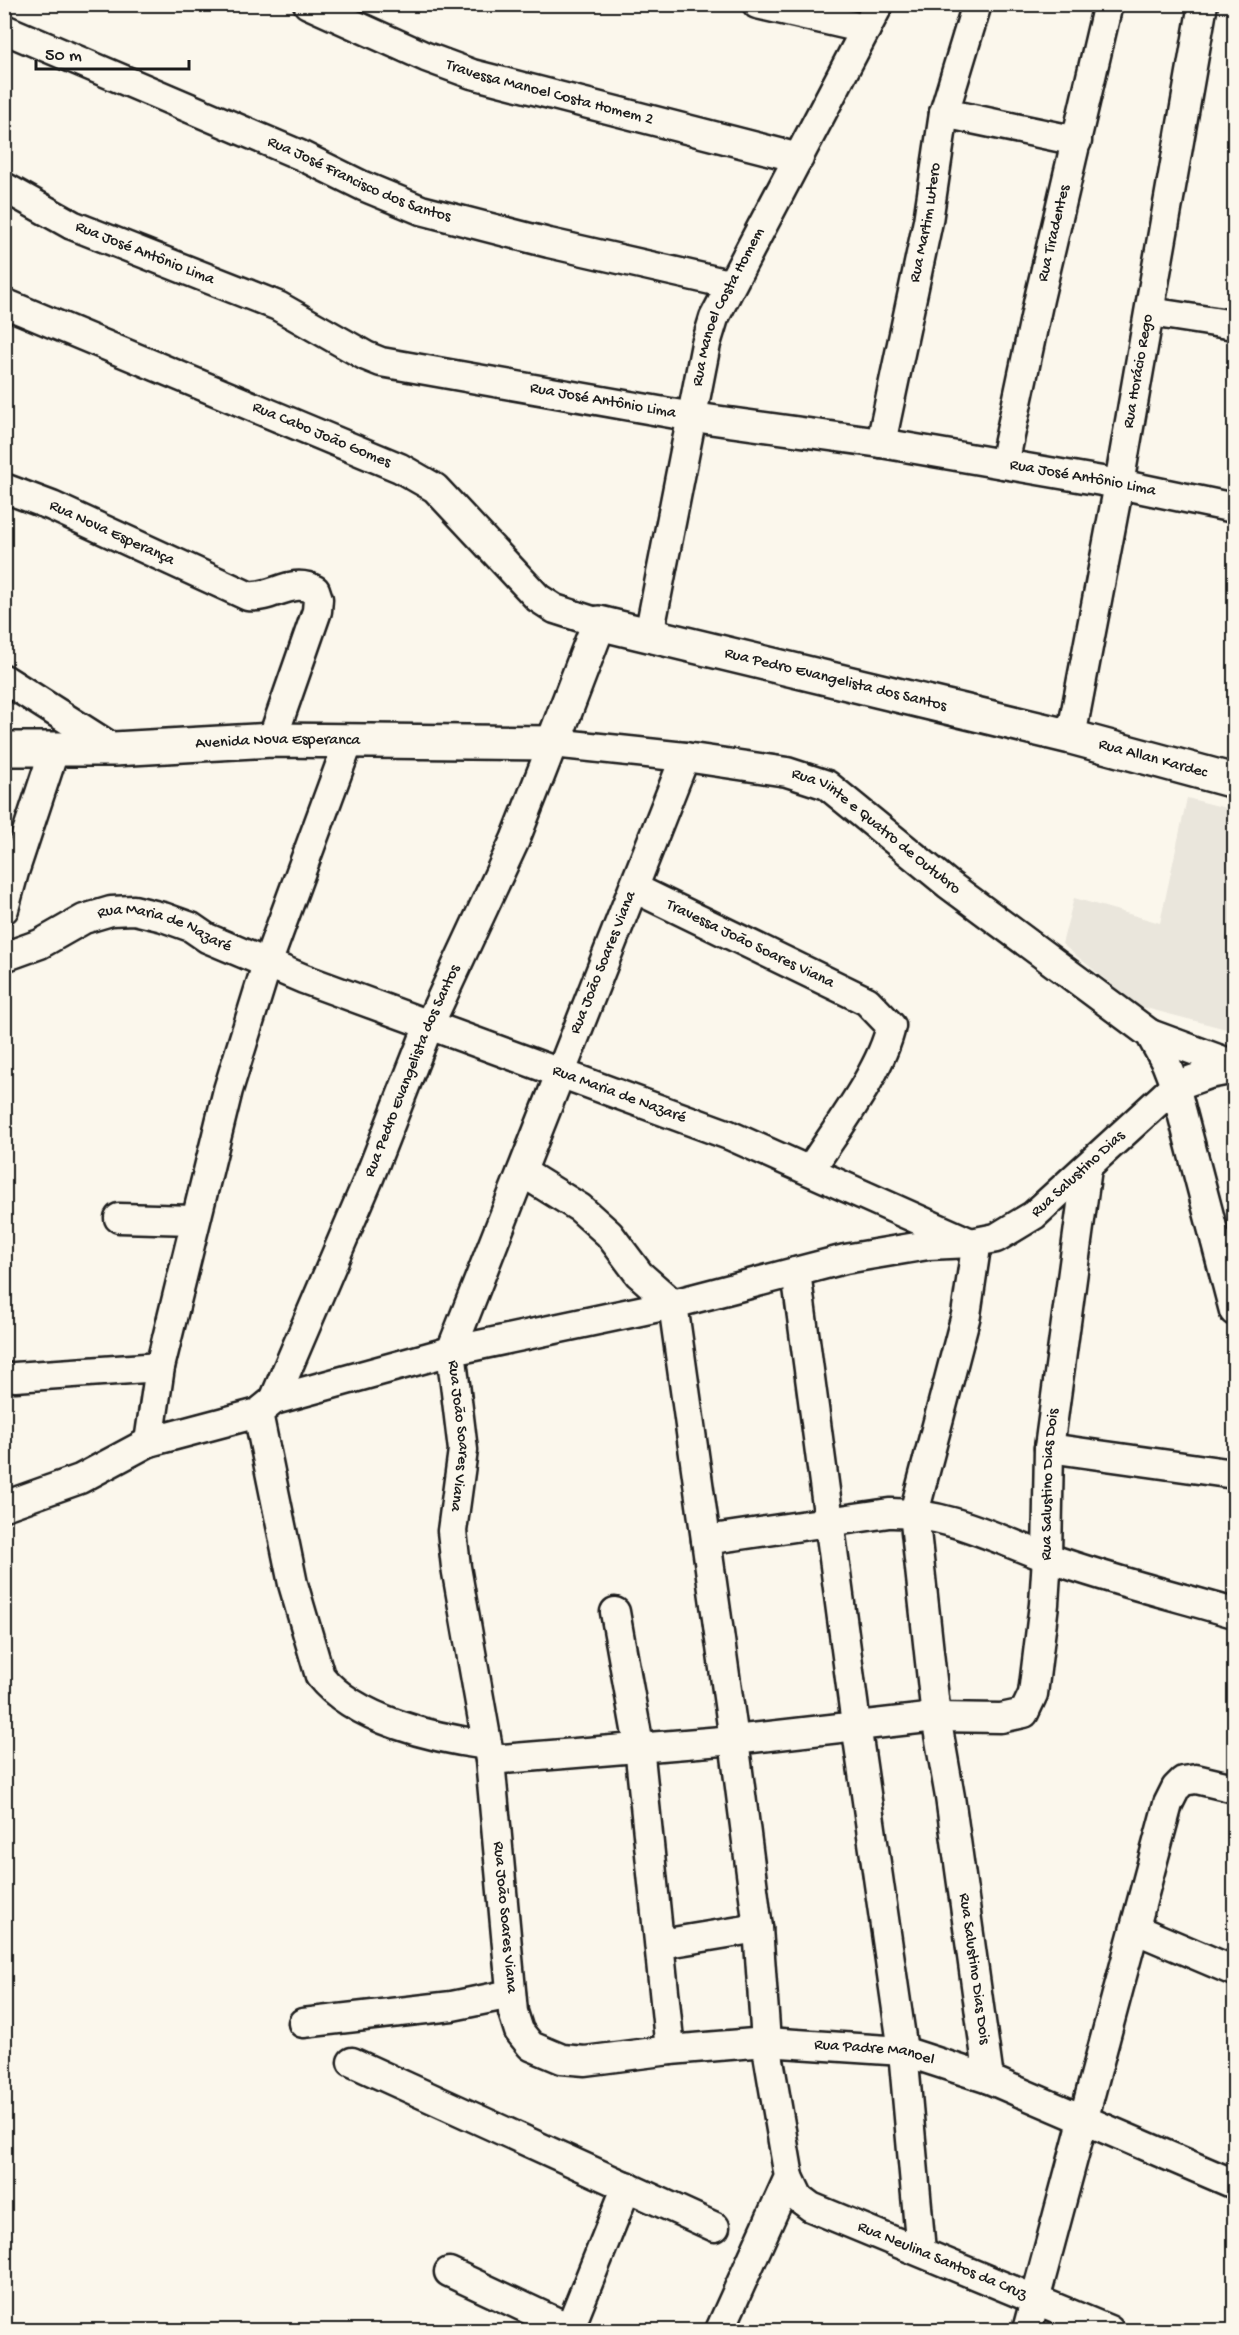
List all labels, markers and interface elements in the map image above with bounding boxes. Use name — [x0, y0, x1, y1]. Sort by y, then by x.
scale bar — [36, 33, 189, 71]
text: 50 m — [45, 46, 82, 67]
street label: Travessa Manoel Costa Homem 2 — [442, 55, 655, 130]
street label: Rua José Francisco dos Santos — [264, 133, 454, 227]
street label: Rua Martim Lutero — [906, 161, 946, 284]
street label: Rua Tiradentes — [1034, 182, 1075, 284]
street label: Rua José Antônio Lima — [72, 218, 218, 290]
street label: Rua Manoel Costa Homem — [688, 224, 769, 388]
street label: Rua Horácio Rego — [1119, 313, 1158, 430]
street label: Rua José Antônio Lima — [528, 379, 679, 424]
street label: Rua Cabo João Gomes — [249, 398, 395, 473]
street label: Rua José Antônio Lima — [1008, 456, 1159, 501]
street label: Rua Nova Esperança — [46, 497, 178, 571]
street label: Rua Pedro Evangelista dos Santos — [722, 644, 949, 716]
street label: Avenida Nova Esperanca — [195, 731, 361, 754]
street label: Rua Allan Kardec — [1096, 735, 1210, 783]
street label: Rua Vinte e Quatro de Outubro — [789, 765, 964, 899]
street label: Rua João Soares Viana — [567, 888, 642, 1037]
street label: Travessa João Soares Viana — [662, 895, 838, 994]
street label: Rua Maria de Nazaré — [95, 900, 235, 957]
street label: Rua Pedro Evangelista dos Santos — [361, 961, 466, 1180]
street label: Rua Maria de Nazaré — [550, 1061, 689, 1128]
street label: Rua Salustino Dias — [1028, 1126, 1130, 1222]
street label: Rua João Soares Viana — [443, 1359, 473, 1514]
street label: Rua Salustino Dias Dois — [1037, 1406, 1064, 1561]
street label: Rua João Soares Viana — [488, 1841, 521, 1995]
street label: Rua Salustino Dias Dois — [954, 1892, 994, 2047]
street label: Rua Padre Manoel — [814, 2036, 937, 2070]
street label: Rua Neulina Santos da Cruz — [854, 2218, 1030, 2305]

